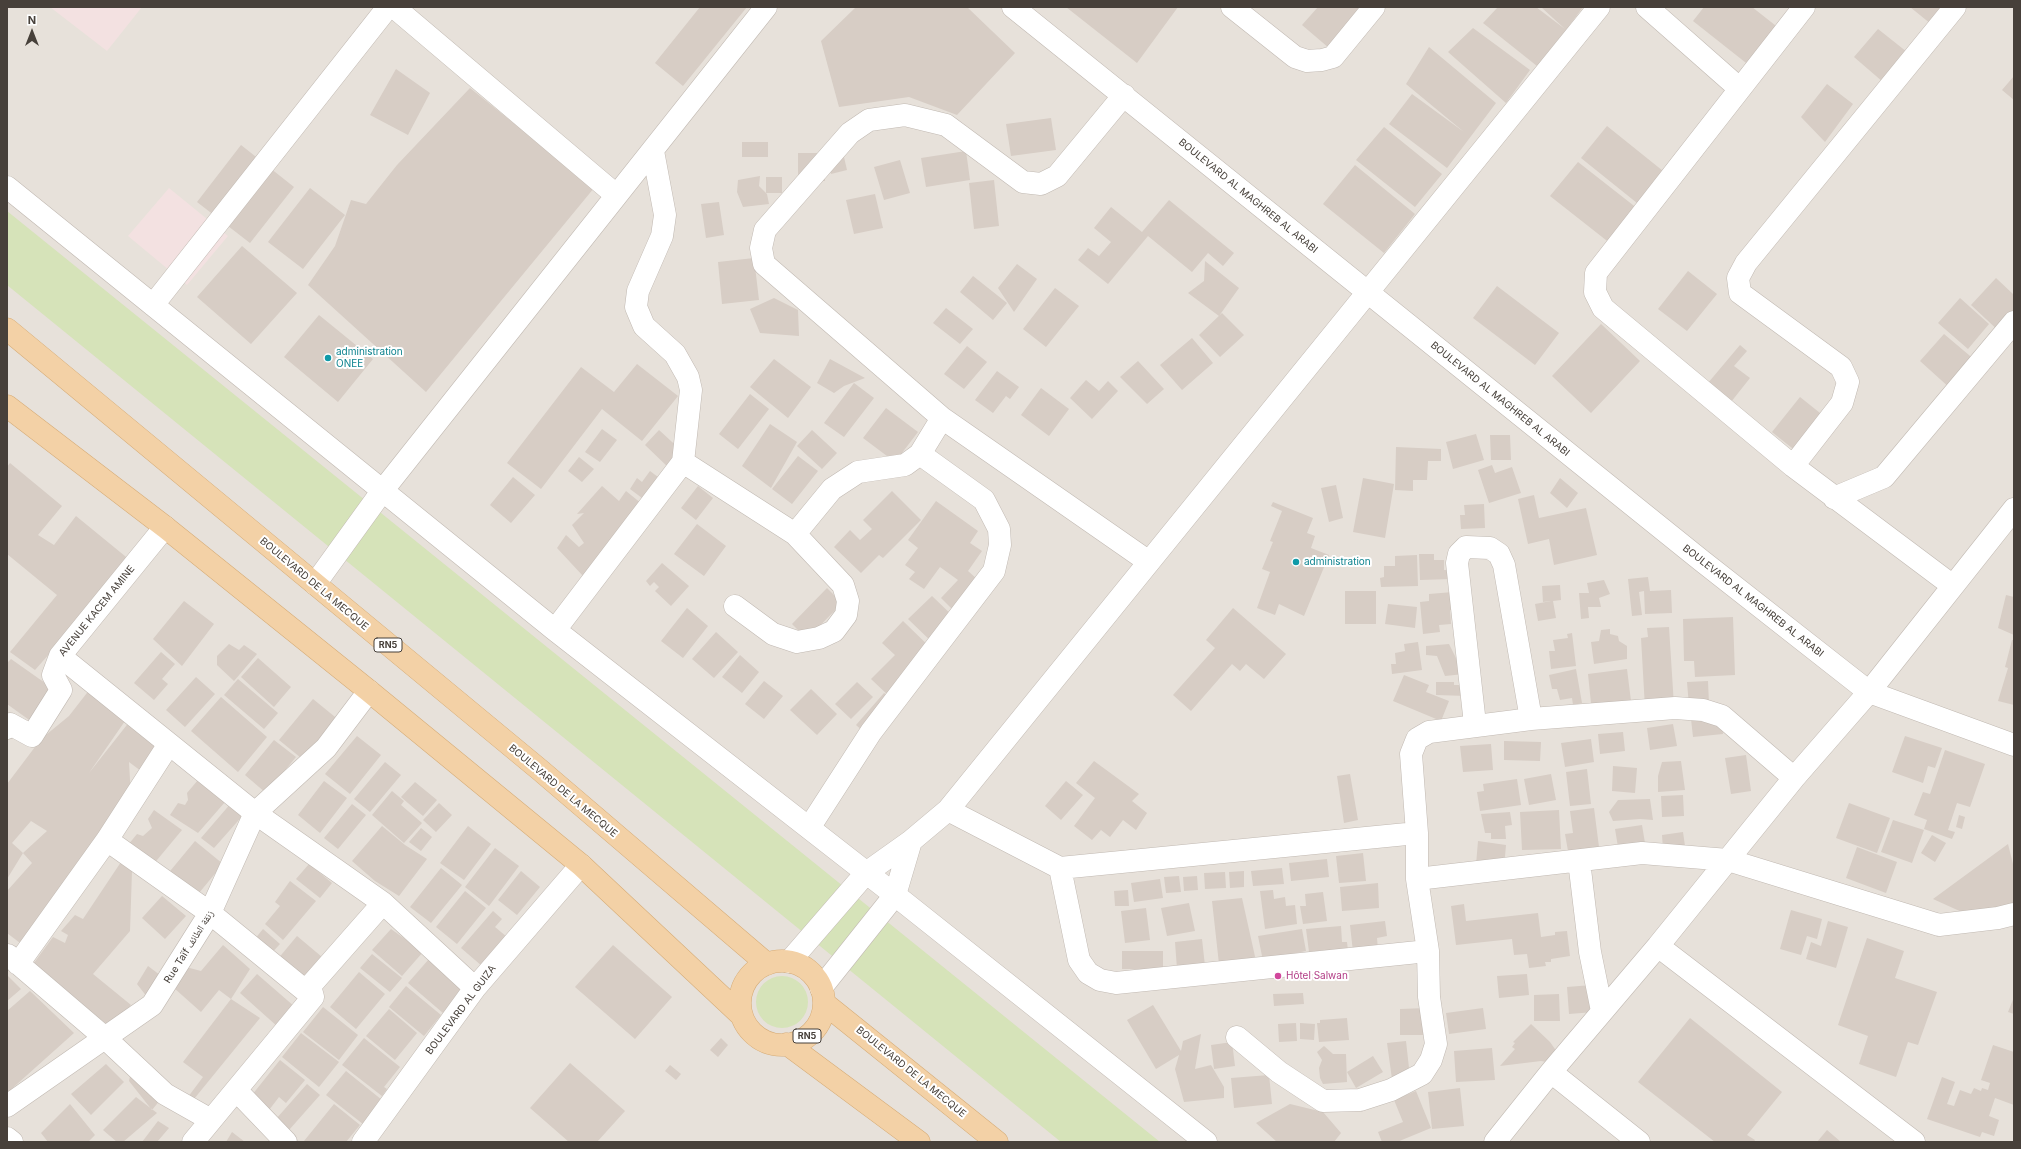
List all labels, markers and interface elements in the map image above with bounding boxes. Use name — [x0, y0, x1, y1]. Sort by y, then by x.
north arrow — [12, 12, 52, 52]
text: N — [28, 13, 36, 27]
street label: BOULEVARD AL MAGHREB AL ARABI — [1176, 136, 1320, 256]
street label: BOULEVARD AL MAGHREB AL ARABI — [1428, 339, 1572, 459]
place label: administration ONEE — [336, 346, 403, 370]
marker: administration ONEE — [323, 353, 333, 363]
street label: BOULEVARD DE LA MECQUE — [257, 535, 371, 633]
street label: BOULEVARD AL MAGHREB AL ARABI — [1680, 542, 1826, 660]
place label: administration — [1304, 556, 1371, 568]
marker: administration — [1291, 557, 1301, 567]
street label: AVENUE KACEM AMINE — [57, 563, 137, 659]
road number: RN5 — [374, 638, 402, 652]
street label: BOULEVARD DE LA MECQUE — [506, 742, 620, 840]
street label: Rue Taïf زنقة الطائف — [162, 908, 216, 986]
street label: BOULEVARD AL GUIZA — [423, 963, 499, 1057]
place label: Hôtel Salwan — [1286, 970, 1348, 982]
marker: Hôtel Salwan — [1273, 971, 1283, 981]
street label: BOULEVARD DE LA MECQUE — [854, 1024, 968, 1120]
road number: RN5 — [793, 1029, 821, 1043]

